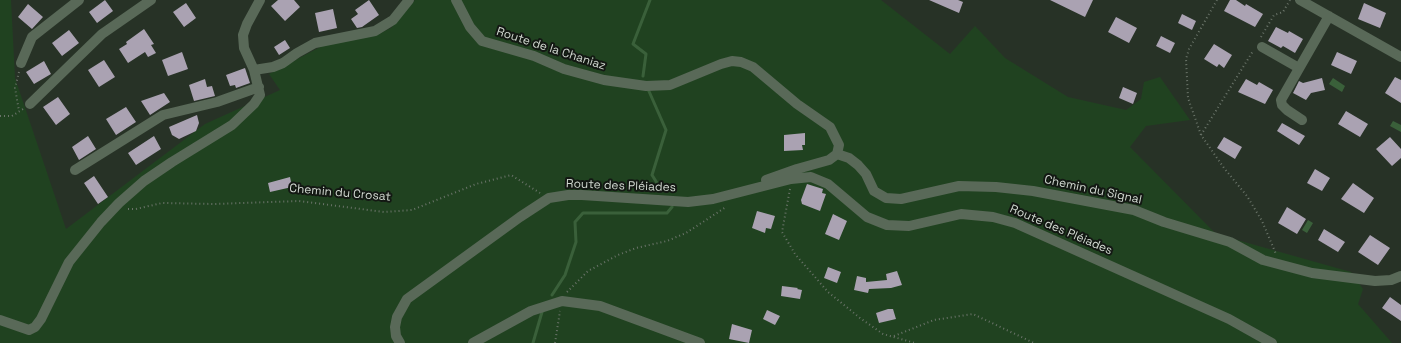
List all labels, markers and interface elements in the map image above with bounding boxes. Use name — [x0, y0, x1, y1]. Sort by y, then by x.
street label: Route de la Chaniaz — [495, 25, 607, 73]
street label: Chemin du Signal — [1043, 173, 1143, 207]
street label: Route des Pléiades — [566, 177, 676, 195]
street label: Chemin du Crosat — [289, 181, 391, 205]
street label: Route des Pléiades — [1007, 202, 1115, 258]

